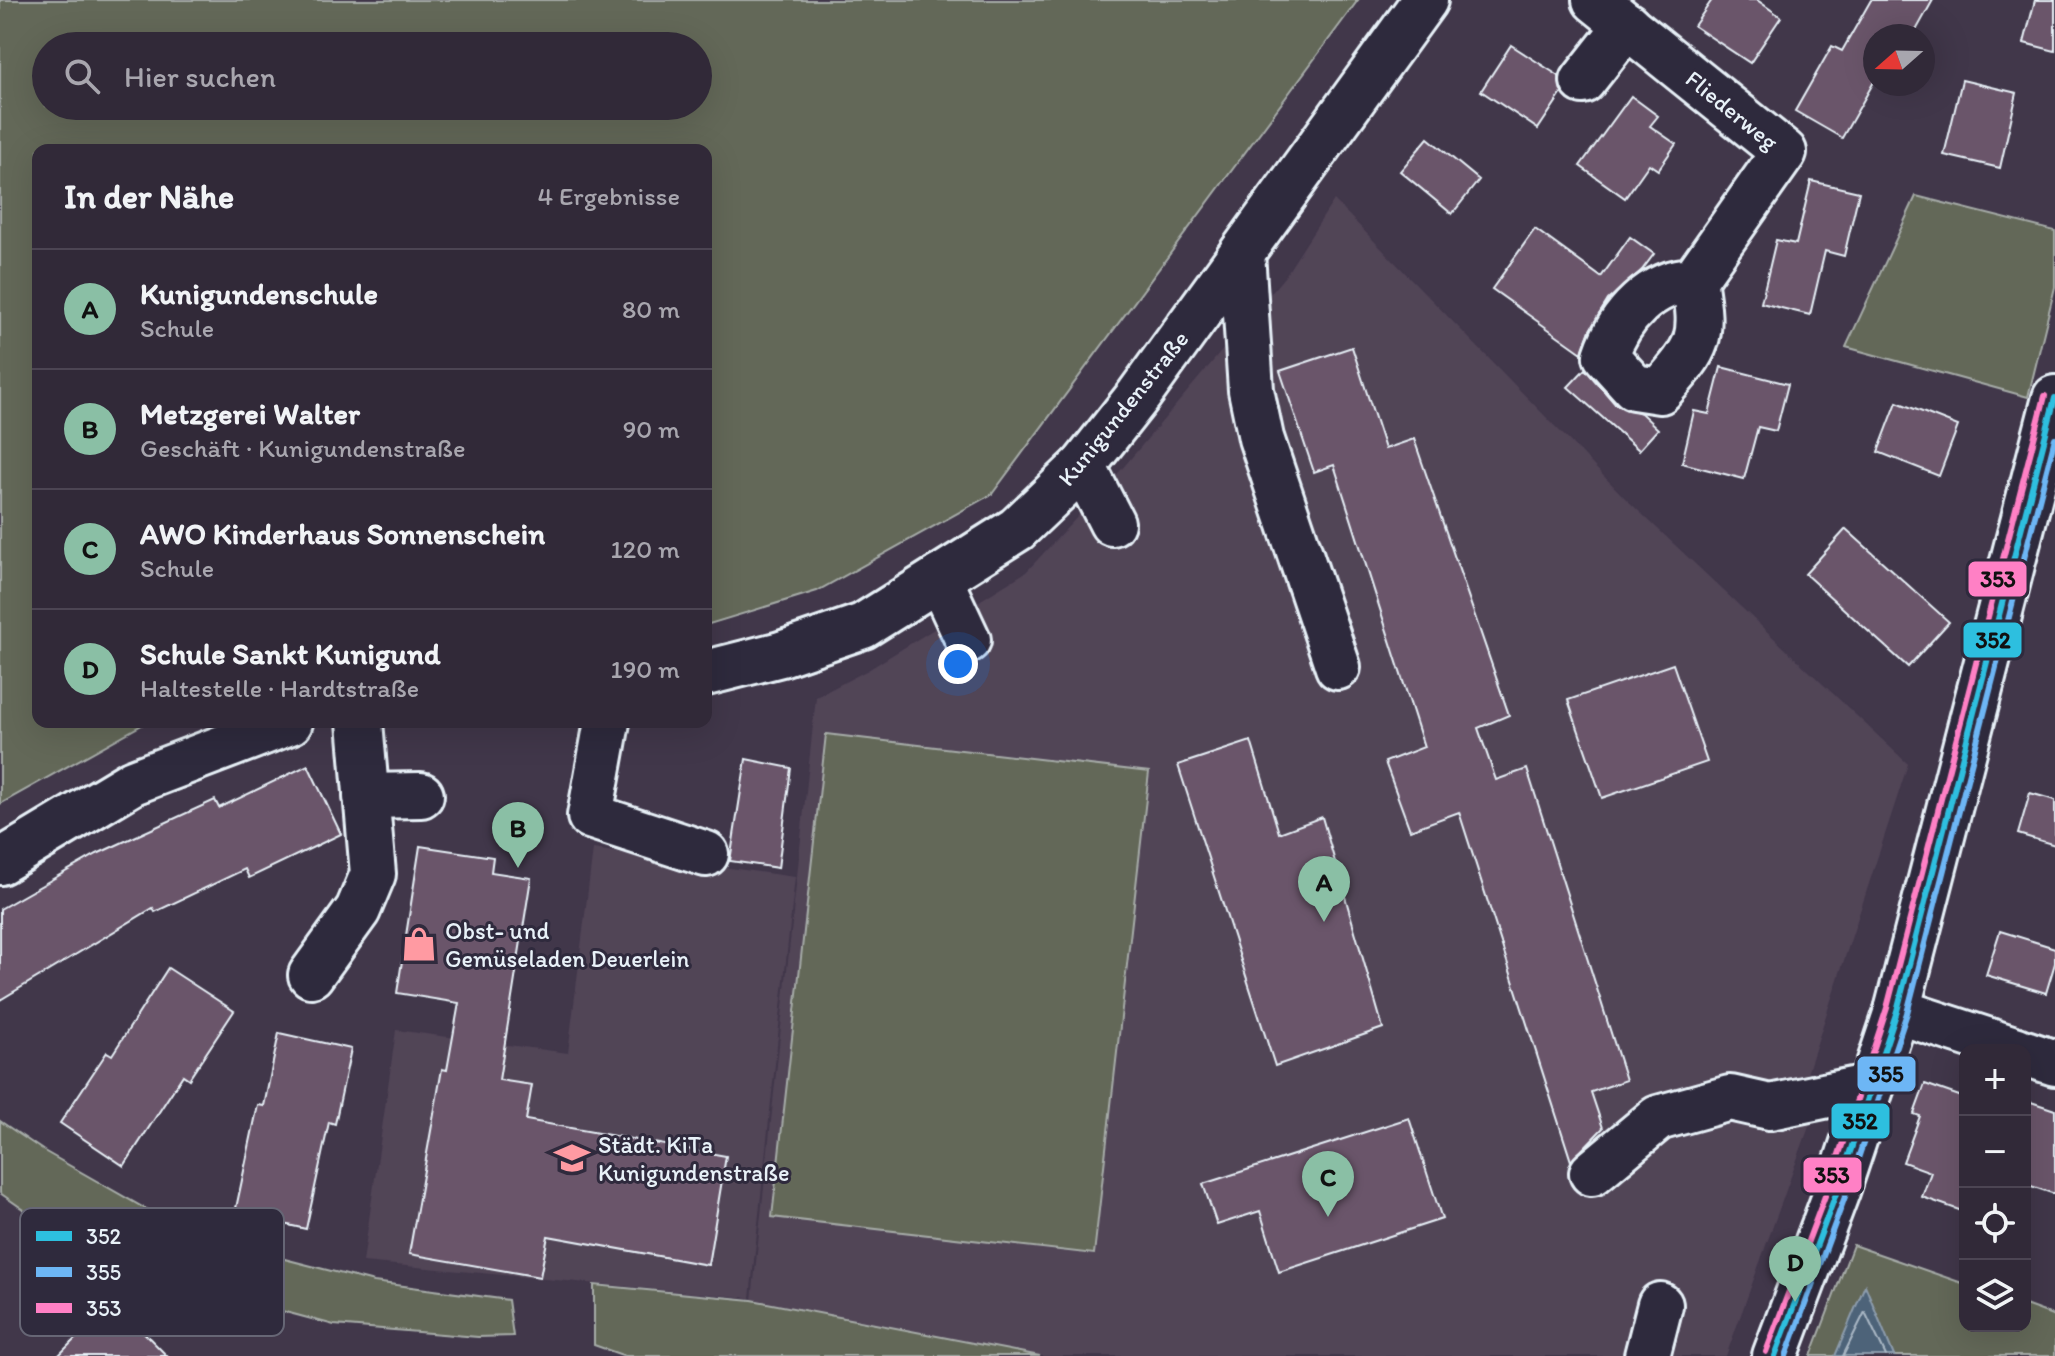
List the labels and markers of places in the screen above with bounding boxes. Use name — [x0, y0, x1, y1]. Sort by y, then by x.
pin: B — [492, 802, 544, 868]
pin: A — [1298, 856, 1350, 922]
place label: Obst- und Gemüseladen Deuerlein — [445, 916, 689, 973]
shop icon: Obst- und Gemüseladen Deuerlein — [400, 925, 438, 963]
place label: Städt. KiTa Kunigundenstraße — [598, 1130, 789, 1187]
school or university icon: Städt. KiTa Kunigundenstraße — [553, 1139, 591, 1177]
pin: C — [1302, 1151, 1354, 1217]
pin: D — [1769, 1236, 1821, 1302]

